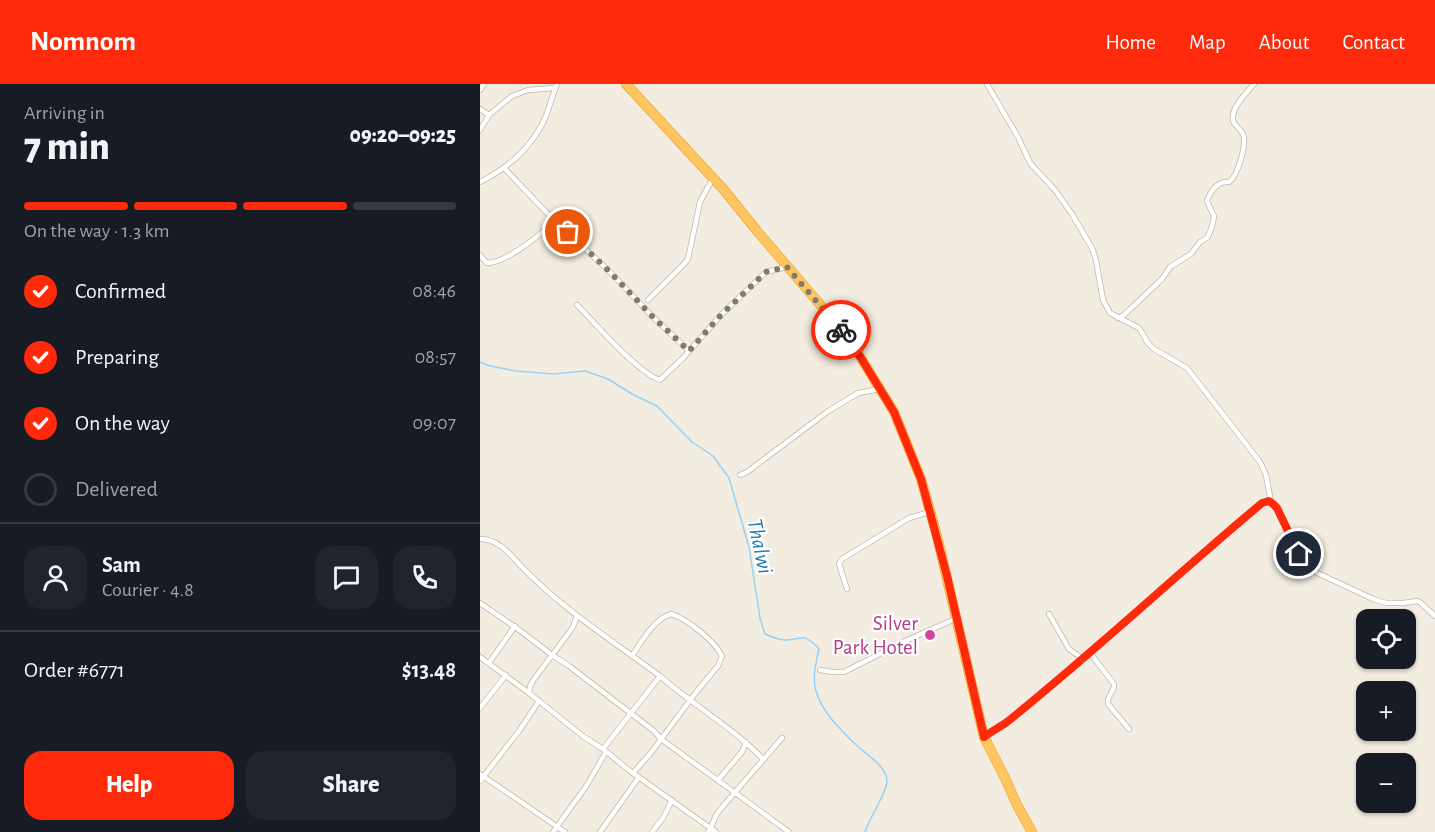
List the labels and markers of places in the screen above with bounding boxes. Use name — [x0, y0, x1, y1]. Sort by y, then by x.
pin — [542, 206, 593, 257]
pin — [1273, 528, 1324, 579]
place label: Silver Park Hotel — [833, 613, 918, 658]
marker: Silver Park Hotel — [923, 628, 937, 642]

